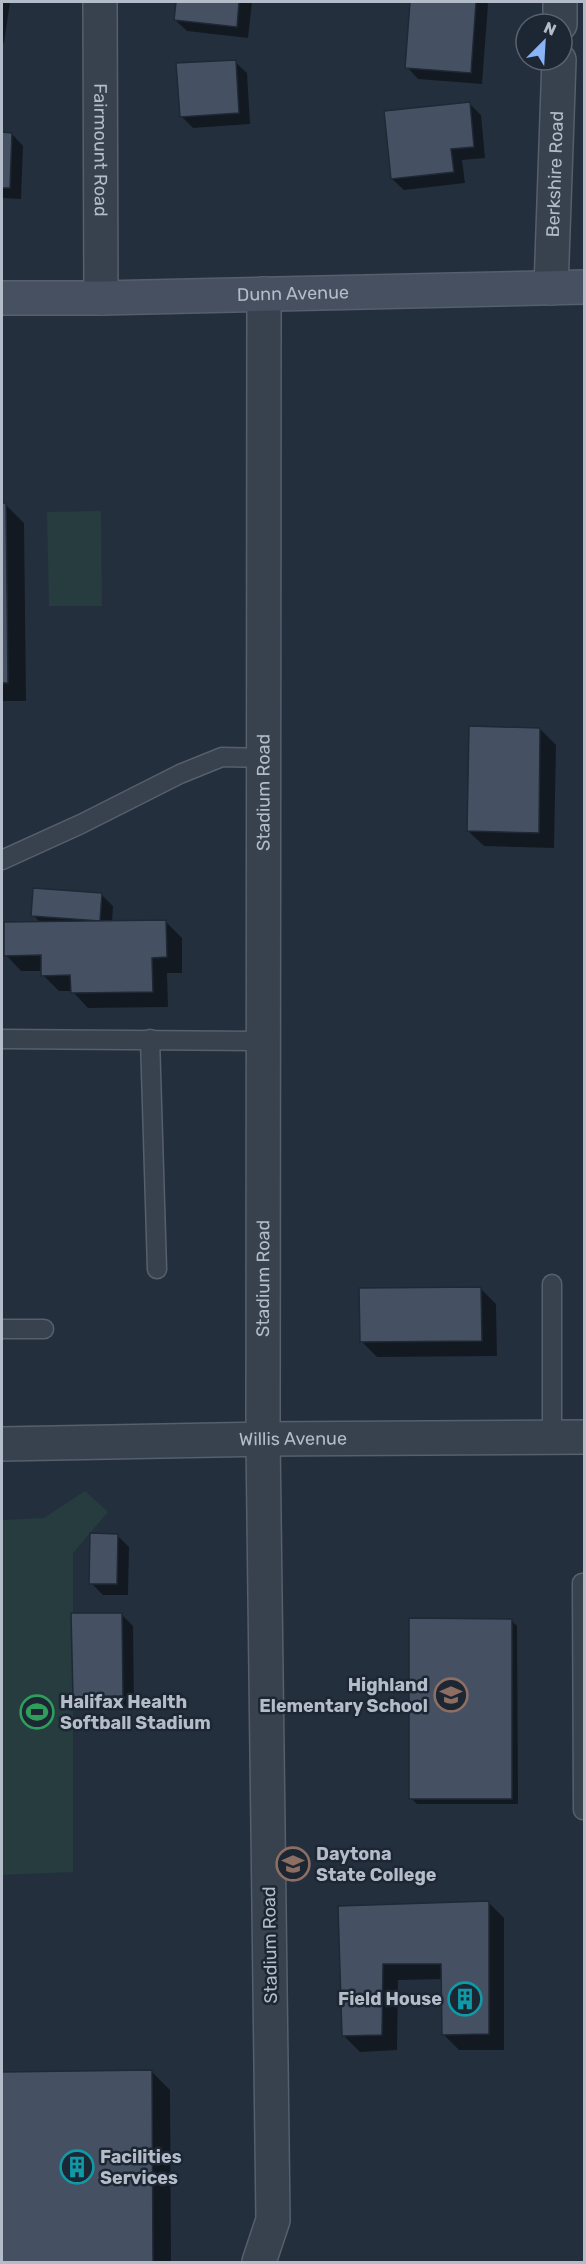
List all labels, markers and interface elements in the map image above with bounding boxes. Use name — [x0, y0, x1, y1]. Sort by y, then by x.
north arrow — [514, 12, 574, 72]
text: N — [541, 18, 559, 40]
street label: Fairmount Road — [89, 83, 112, 217]
street label: Berkshire Road — [542, 110, 568, 238]
street label: Dunn Avenue — [237, 281, 349, 306]
street label: Stadium Road — [253, 734, 275, 851]
street label: Stadium Road — [252, 1220, 274, 1337]
street label: Willis Avenue — [239, 1427, 347, 1450]
place label: Highland Elementary School — [259, 1674, 428, 1717]
school or university icon: Highland Elementary School — [433, 1677, 469, 1713]
place label: Halifax Health Softball Stadium — [60, 1691, 211, 1734]
sports icon: Halifax Health Softball Stadium — [19, 1694, 55, 1730]
place label: Daytona State College — [316, 1843, 437, 1886]
school or university icon: Daytona State College — [275, 1846, 311, 1882]
street label: Stadium Road — [258, 1886, 282, 2004]
building icon: Field House — [447, 1981, 483, 2017]
place label: Field House — [338, 1988, 442, 2010]
place label: Facilities Services — [100, 2146, 182, 2189]
building icon: Facilities Services — [59, 2149, 95, 2185]

